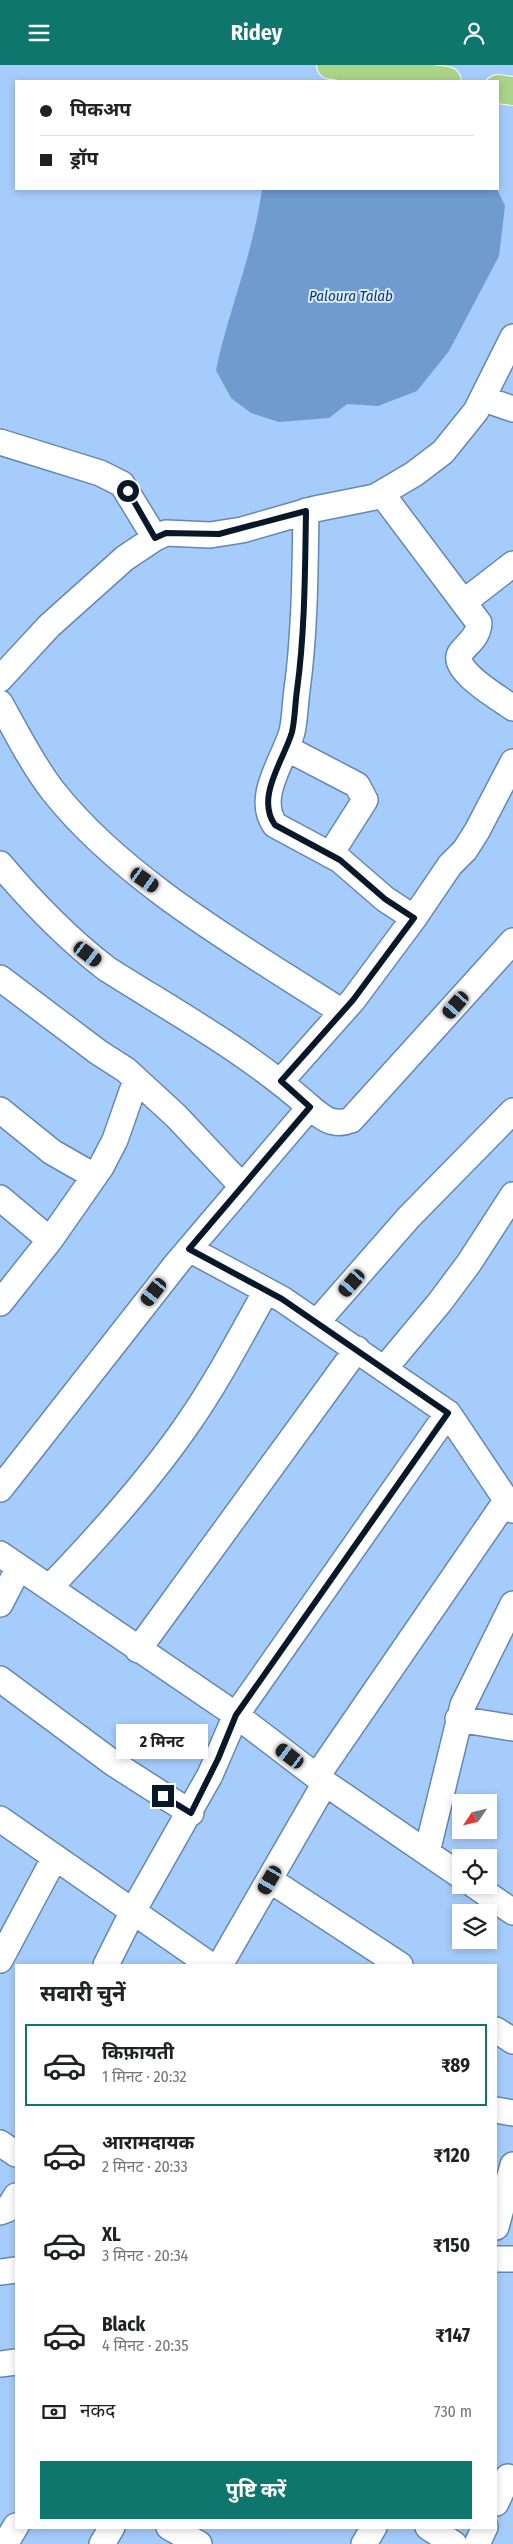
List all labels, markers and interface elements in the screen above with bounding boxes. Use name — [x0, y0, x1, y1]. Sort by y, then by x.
icon: menu — [25, 19, 53, 47]
text: Ridey — [231, 19, 282, 46]
icon: person — [460, 19, 488, 47]
text: पिकअप — [70, 98, 131, 121]
text: ड्रॉप — [70, 147, 98, 170]
water label: Paloura Talab — [309, 287, 393, 305]
route start — [117, 480, 139, 502]
car — [128, 865, 161, 895]
car — [71, 939, 104, 969]
car — [440, 989, 471, 1021]
car — [336, 1267, 367, 1299]
car — [138, 1276, 169, 1308]
callout: 2 मिनट — [117, 1723, 209, 1759]
text: 2 मिनट — [140, 1732, 184, 1751]
car — [273, 1741, 306, 1771]
route end — [152, 1785, 174, 1807]
north arrow — [452, 1794, 498, 1839]
map controls — [452, 1794, 497, 1949]
button: locate — [452, 1849, 497, 1894]
car — [256, 1863, 283, 1897]
button: layers — [452, 1904, 497, 1949]
text: सवारी चुनें — [40, 1980, 126, 2007]
text: किफ़ायती — [102, 2041, 174, 2064]
icon: car — [42, 2043, 87, 2088]
text: ₹89 — [441, 2054, 470, 2077]
text: 1 मिनट · 20:32 — [102, 2067, 187, 2086]
text: आरामदायक — [102, 2131, 194, 2154]
icon: car — [42, 2133, 87, 2178]
text: ₹120 — [434, 2144, 470, 2167]
text: 2 मिनट · 20:33 — [102, 2157, 188, 2176]
icon: car — [42, 2223, 87, 2268]
text: XL — [102, 2223, 121, 2246]
text: ₹150 — [433, 2234, 470, 2257]
text: 3 मिनट · 20:34 — [102, 2246, 188, 2265]
icon: car — [42, 2313, 87, 2358]
text: Black — [102, 2313, 145, 2336]
text: ₹147 — [435, 2324, 470, 2347]
text: 4 मिनट · 20:35 — [102, 2336, 189, 2355]
icon: cash — [40, 2398, 68, 2426]
text: नकद — [80, 2399, 115, 2422]
text: 730 m — [434, 2402, 472, 2421]
button: पुष्टि करें — [40, 2461, 472, 2519]

